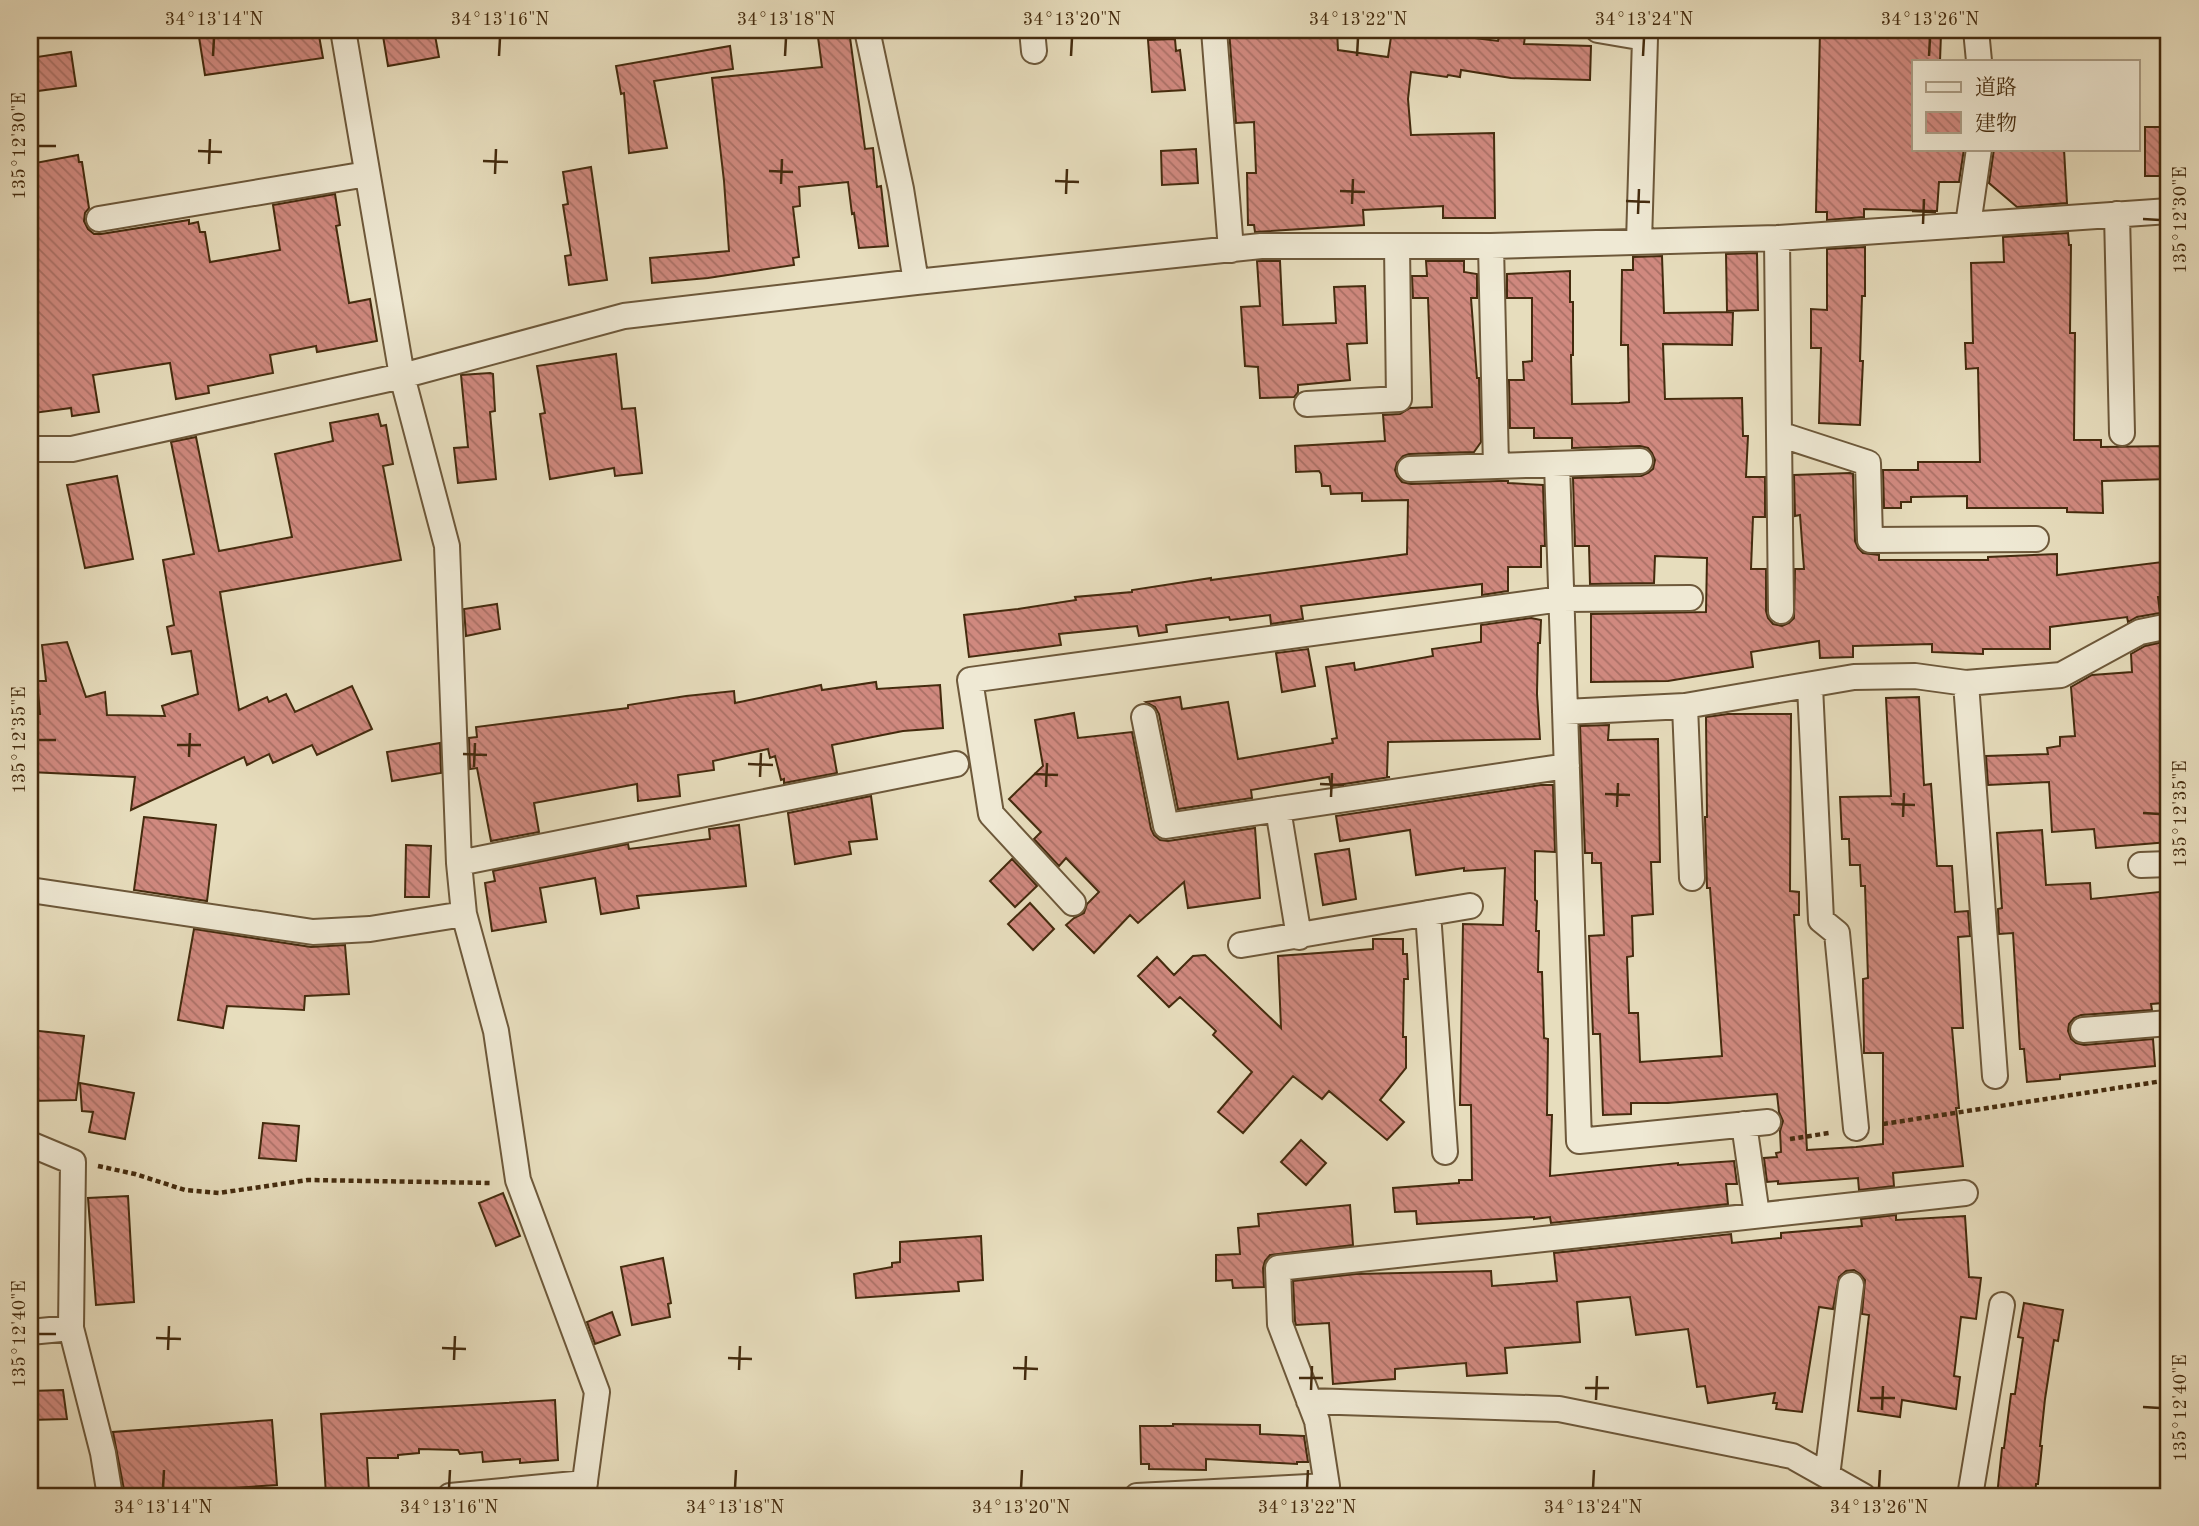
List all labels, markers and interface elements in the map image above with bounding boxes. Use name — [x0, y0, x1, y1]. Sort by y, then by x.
text: 34°13'14"N — [165, 11, 263, 29]
text: 34°13'16"N — [451, 11, 549, 29]
text: 34°13'18"N — [737, 11, 835, 29]
text: 34°13'20"N — [1023, 11, 1121, 29]
text: 34°13'22"N — [1309, 11, 1407, 29]
text: 34°13'24"N — [1595, 11, 1693, 29]
text: 34°13'26"N — [1881, 11, 1979, 29]
legend — [1912, 60, 2140, 150]
text: 道路 — [1975, 76, 2017, 99]
text: 135°12'30"E — [11, 92, 29, 200]
text: 建物 — [1975, 112, 2017, 135]
text: 135°12'30"E — [2172, 166, 2190, 274]
text: 135°12'35"E — [11, 686, 29, 794]
text: 135°12'35"E — [2172, 760, 2190, 868]
text: 135°12'40"E — [11, 1280, 29, 1388]
text: 135°12'40"E — [2172, 1354, 2190, 1462]
text: 34°13'14"N — [114, 1499, 212, 1517]
text: 34°13'16"N — [400, 1499, 498, 1517]
text: 34°13'18"N — [686, 1499, 784, 1517]
text: 34°13'20"N — [972, 1499, 1070, 1517]
text: 34°13'22"N — [1258, 1499, 1356, 1517]
text: 34°13'24"N — [1544, 1499, 1642, 1517]
text: 34°13'26"N — [1830, 1499, 1928, 1517]

